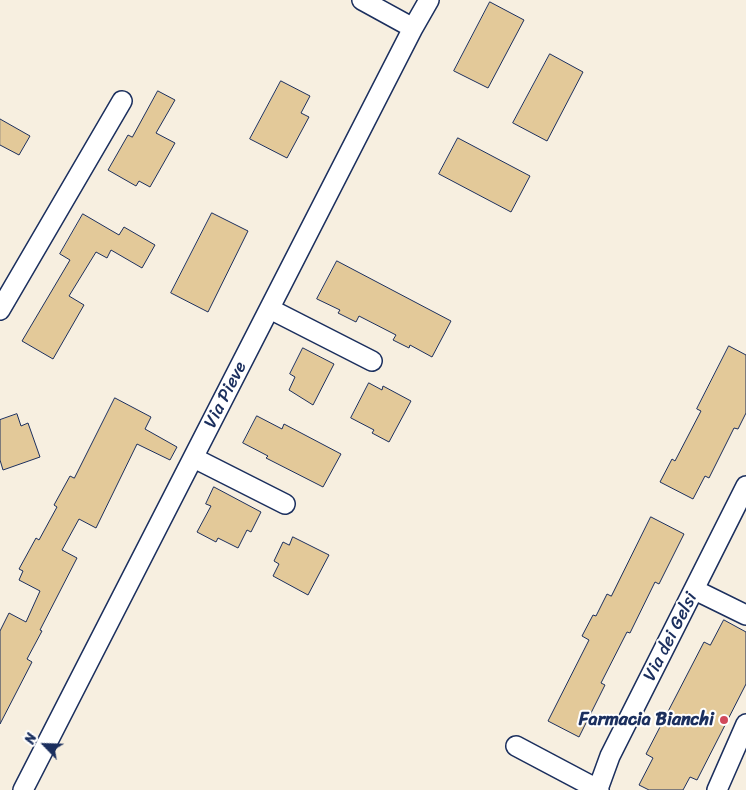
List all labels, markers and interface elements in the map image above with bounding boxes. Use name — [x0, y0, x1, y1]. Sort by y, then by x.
street label: Via Pieve — [200, 358, 252, 432]
street label: Via dei Gelsi — [639, 589, 703, 685]
place label: Farmacia Bianchi — [579, 709, 714, 731]
marker: Farmacia Bianchi — [718, 714, 730, 726]
north arrow — [20, 720, 70, 770]
text: N — [17, 729, 44, 748]

